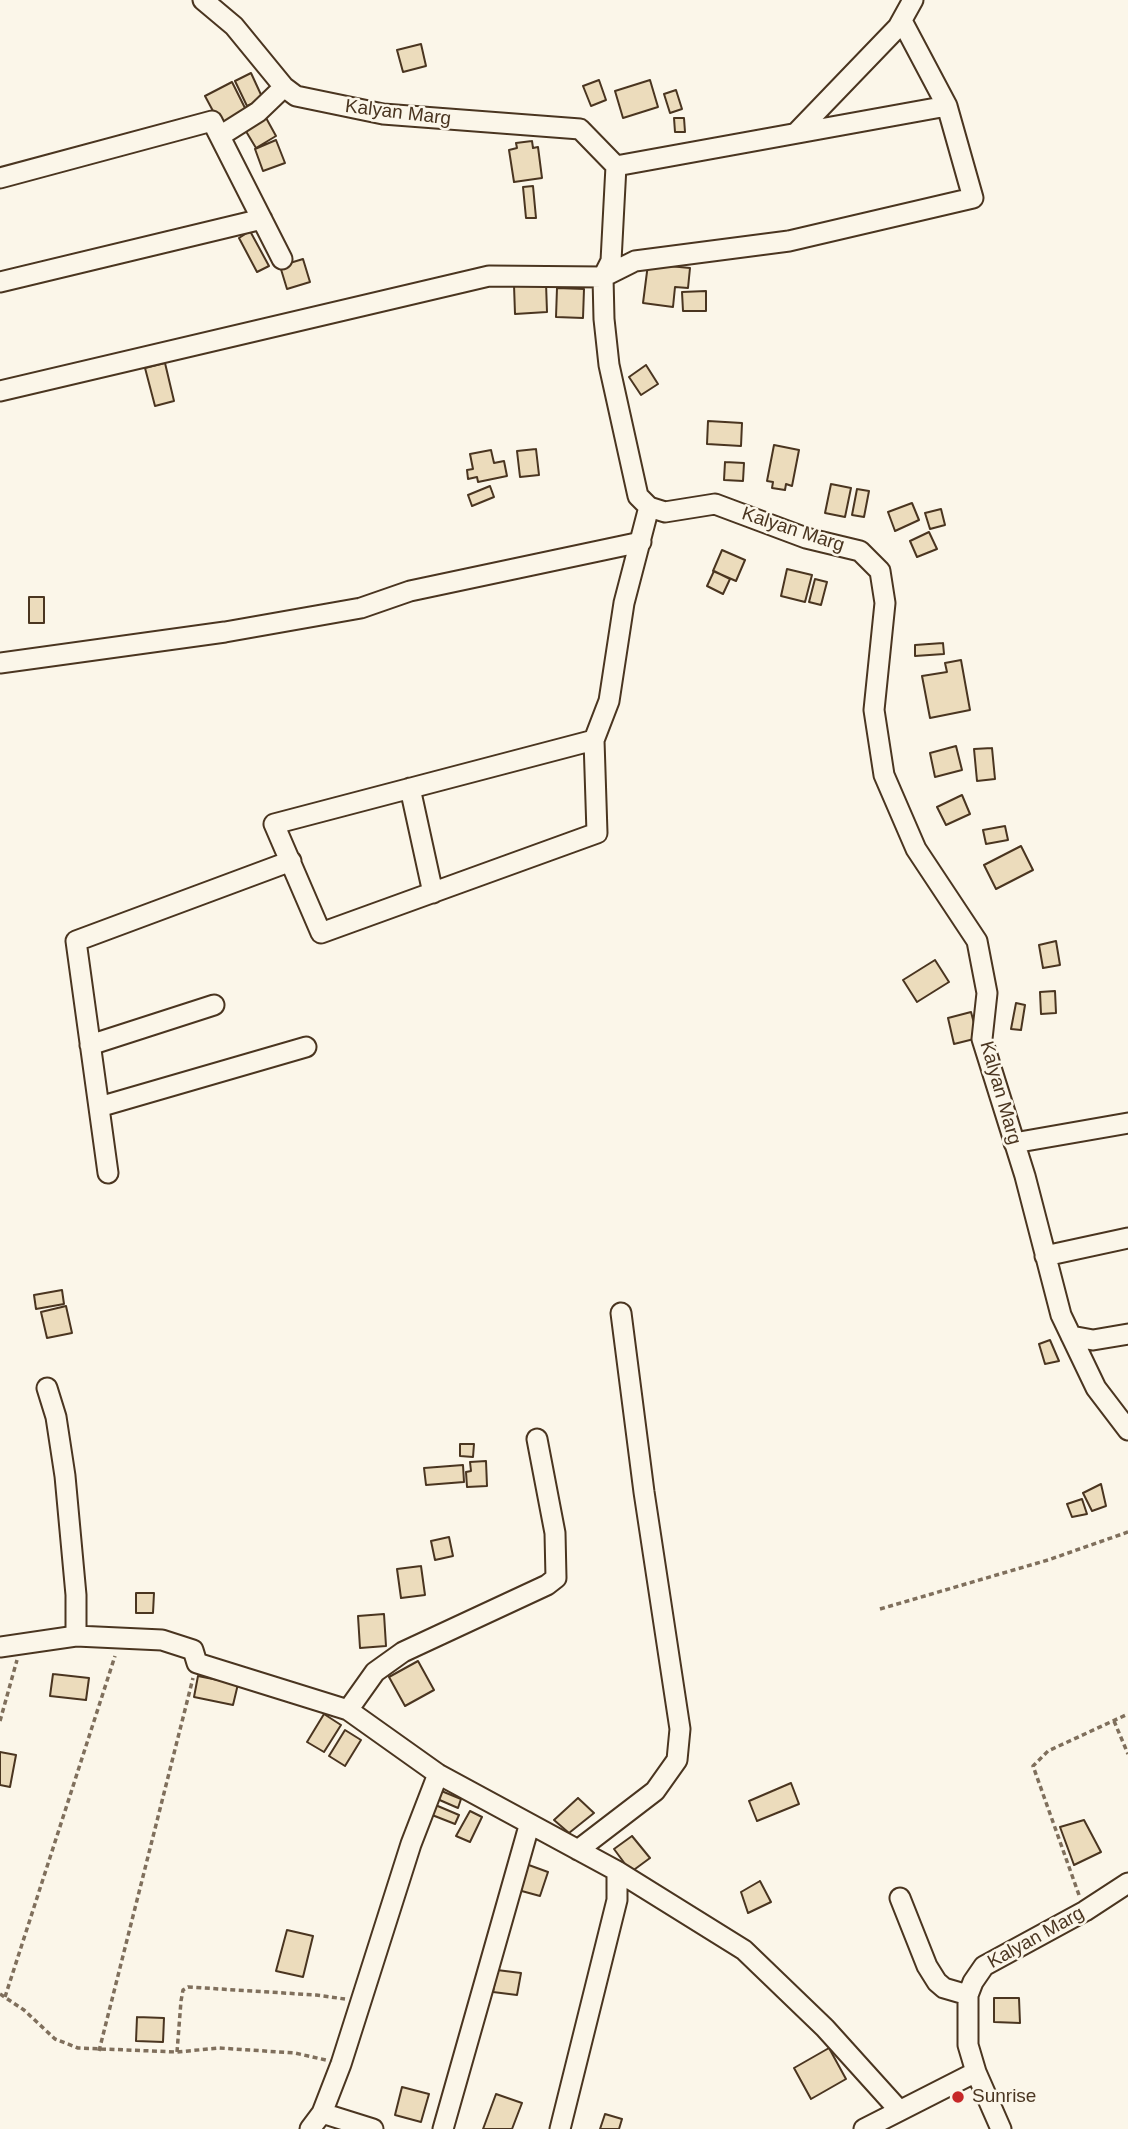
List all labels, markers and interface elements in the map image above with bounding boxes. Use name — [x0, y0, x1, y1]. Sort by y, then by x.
street label: Kalyan Marg — [344, 95, 452, 131]
street label: Kalyan Marg — [739, 503, 847, 557]
street label: Kalyan Marg — [974, 1039, 1026, 1147]
street label: Kalyan Marg — [984, 1902, 1088, 1974]
place label: Sunrise — [972, 2086, 1036, 2108]
marker: Sunrise — [950, 2089, 966, 2105]

